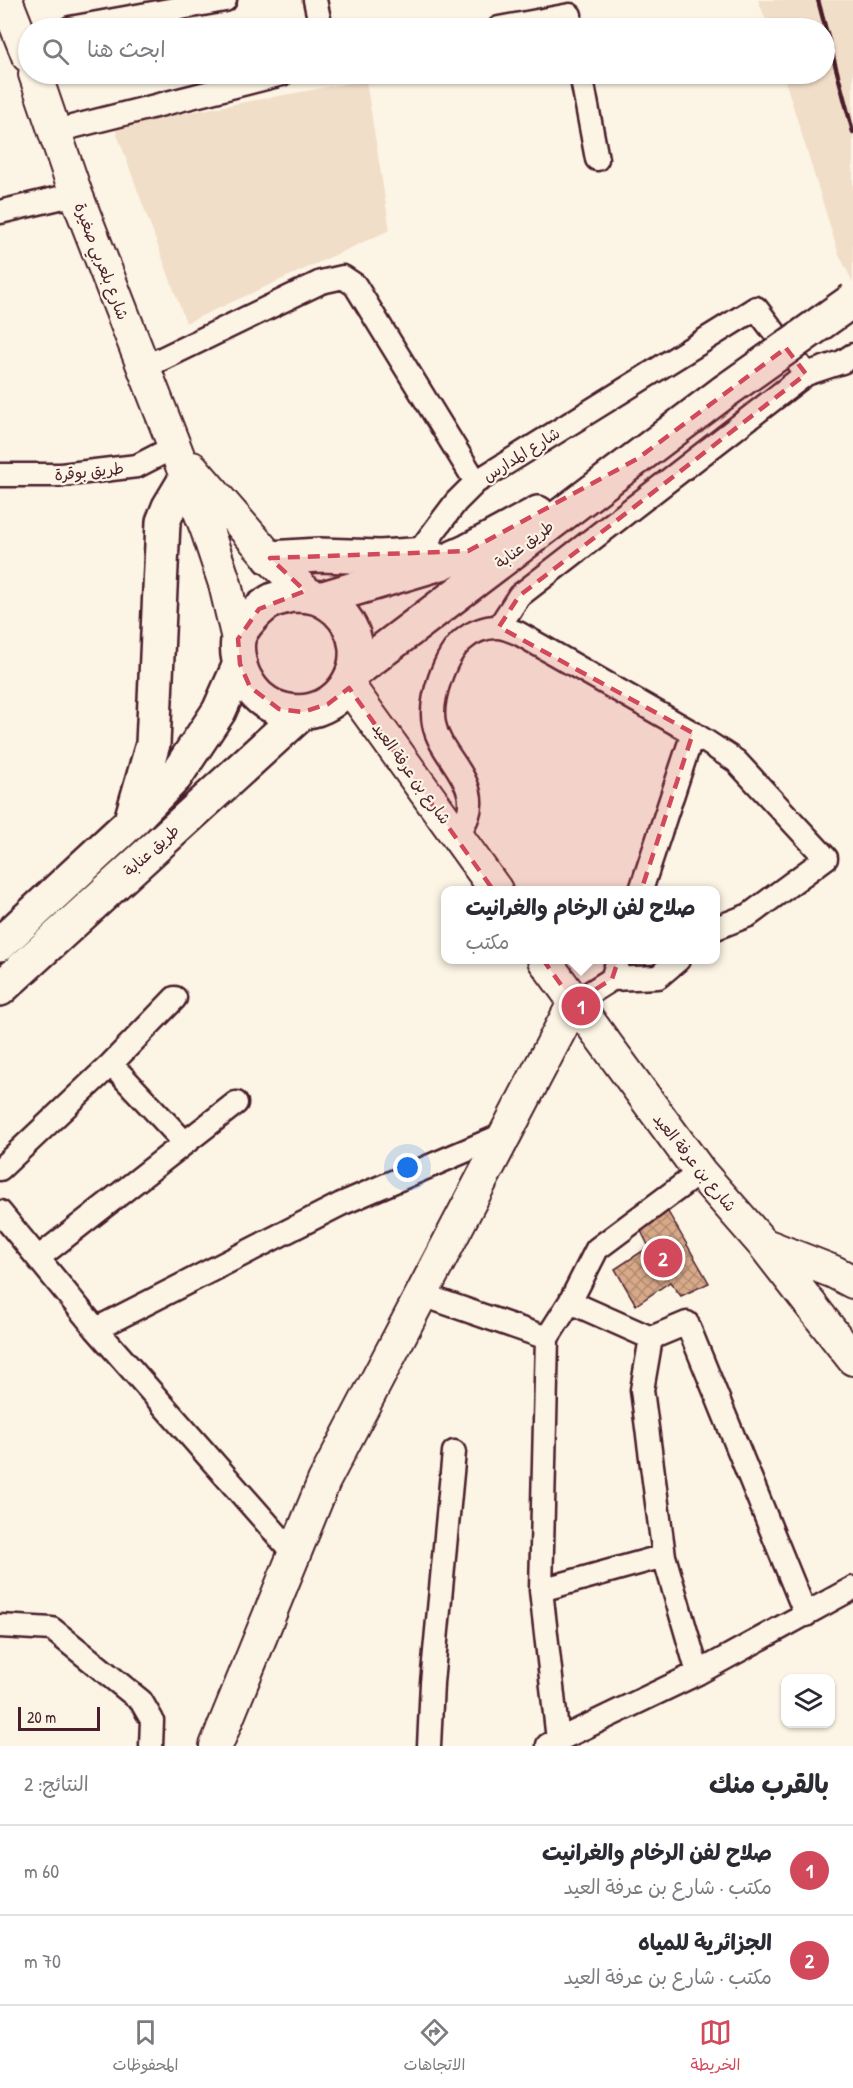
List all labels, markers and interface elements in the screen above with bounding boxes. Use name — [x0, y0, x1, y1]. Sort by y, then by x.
search box — [18, 18, 835, 84]
text: ابحث هنا — [87, 34, 166, 64]
icon: search — [39, 35, 72, 68]
street label: شارع بلعربي صغيرة — [66, 199, 134, 324]
street label: شارع المدارس — [478, 422, 564, 487]
street label: طريق بوقرة — [53, 456, 125, 486]
street label: طريق عنابة — [490, 515, 558, 573]
street label: شارع بن عرفة العيد — [367, 718, 457, 829]
street label: طريق عنابة — [118, 819, 184, 881]
popup — [441, 886, 720, 964]
text: صلاح لفن الرخام والغرانيت — [466, 892, 695, 922]
text: مكتب — [466, 928, 509, 955]
pin: 1 — [562, 984, 600, 1028]
street label: شارع بن عرفة العيد — [648, 1108, 742, 1217]
your location — [393, 1153, 422, 1182]
pin: 2 — [644, 1236, 682, 1280]
map controls — [781, 1674, 835, 1728]
button: layers — [781, 1674, 835, 1728]
scale bar — [18, 1704, 100, 1732]
text: 20 m — [27, 1706, 56, 1728]
text: بالقرب منك — [709, 1766, 829, 1801]
text: النتائج: 2 — [24, 1770, 89, 1797]
text: صلاح لفن الرخام والغرانيت — [542, 1837, 772, 1867]
text: 60 m — [24, 1857, 59, 1884]
text: 1 — [806, 1857, 813, 1884]
text: مكتب · شارع بن عرفة العيد — [564, 1873, 772, 1900]
text: الجزائرية للمياه — [638, 1927, 772, 1957]
text: 70 m — [24, 1947, 61, 1974]
text: 2 — [805, 1947, 814, 1974]
text: مكتب · شارع بن عرفة العيد — [564, 1963, 772, 1990]
tab: المحفوظات — [113, 2016, 178, 2079]
tab: الاتجاهات — [404, 2016, 465, 2079]
tab: الخريطة — [691, 2016, 740, 2079]

